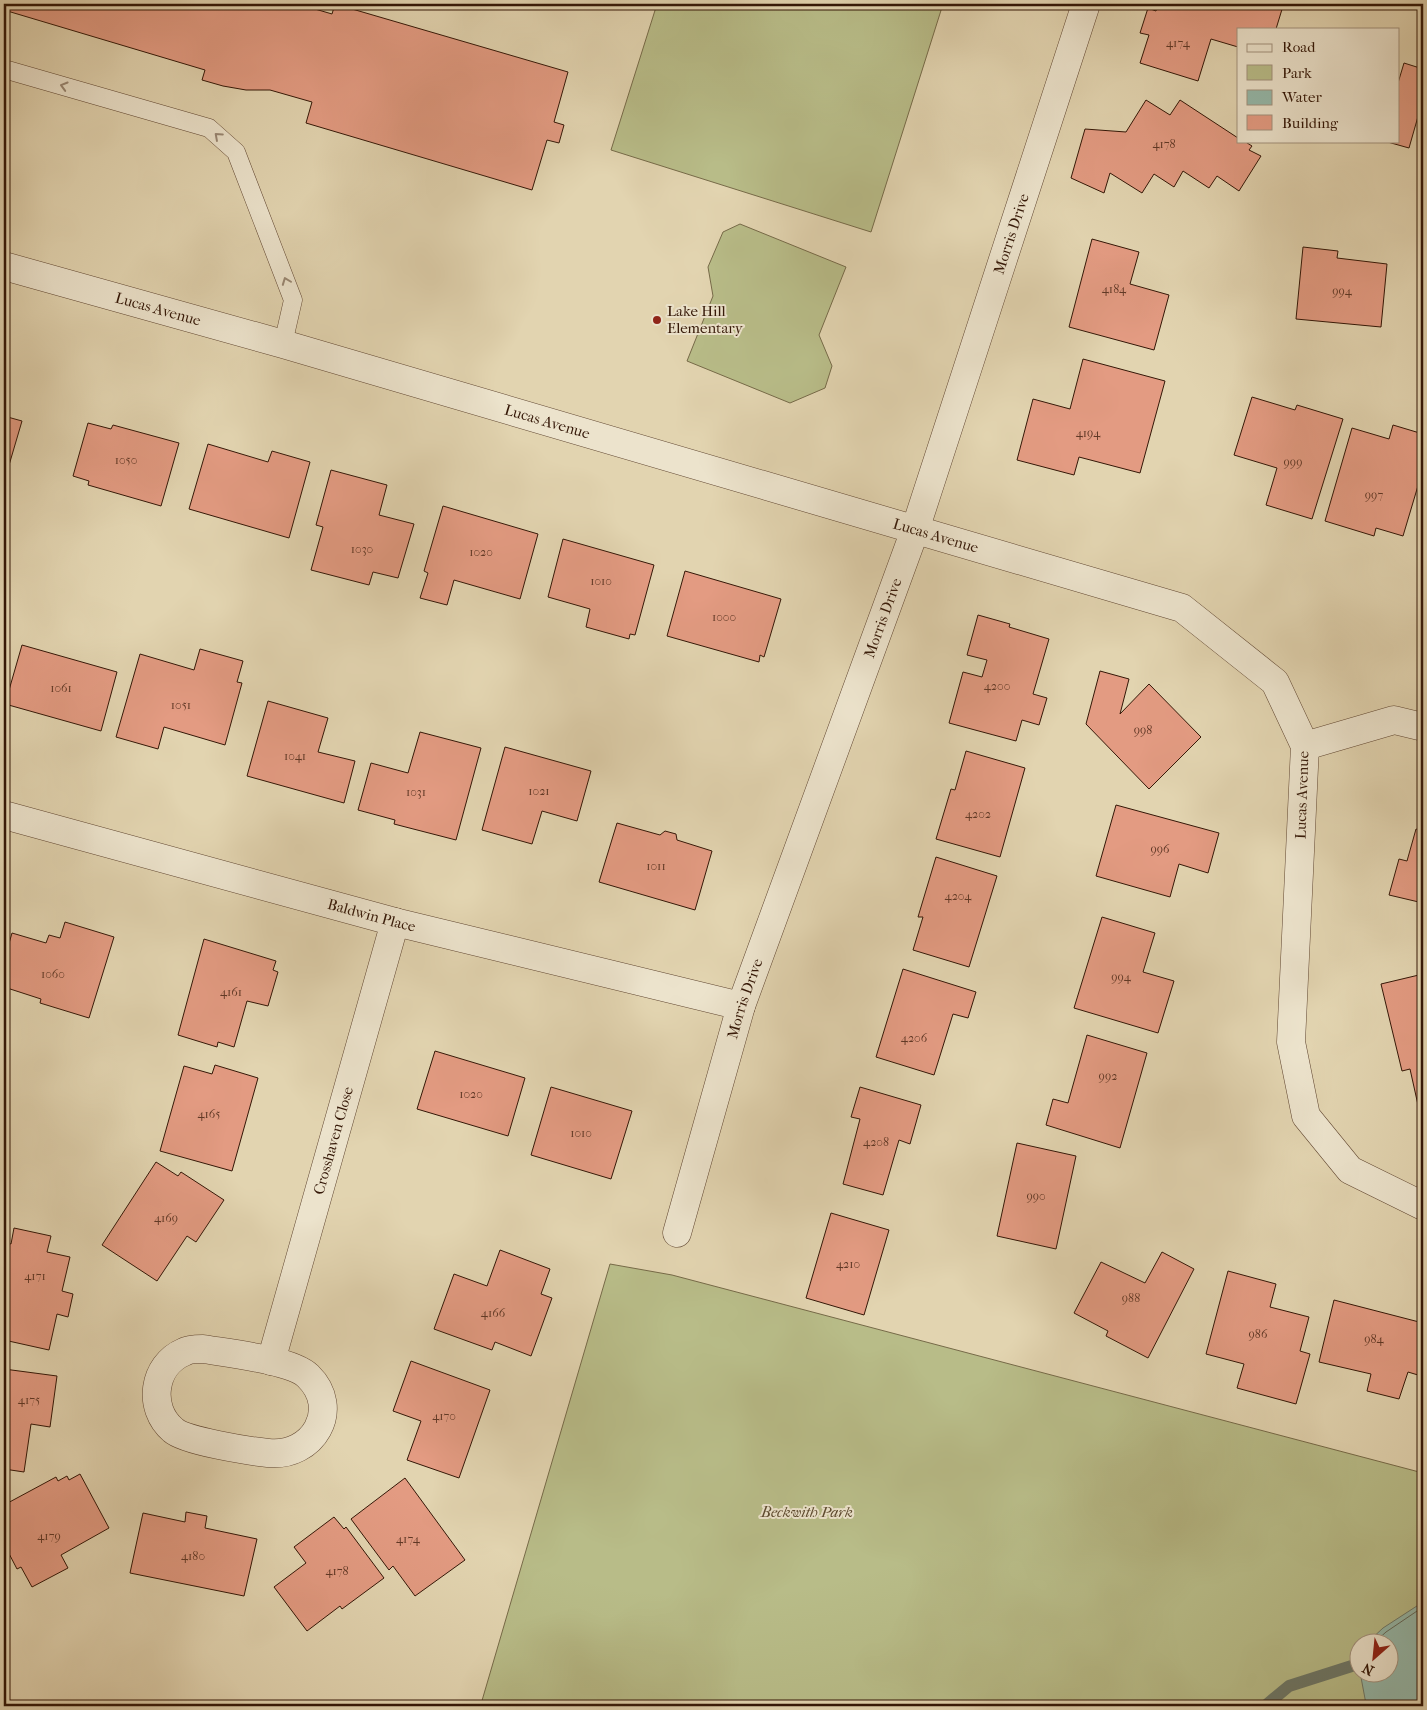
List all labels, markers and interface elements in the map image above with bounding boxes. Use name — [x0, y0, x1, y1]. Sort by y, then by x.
legend — [1237, 28, 1400, 142]
house number: 4174 — [1166, 36, 1191, 50]
text: Road — [1282, 38, 1316, 56]
text: Park — [1282, 64, 1312, 82]
one-way arrow — [60, 81, 69, 92]
text: Water — [1281, 88, 1322, 106]
text: Building — [1282, 114, 1339, 132]
one-way arrow — [214, 132, 223, 141]
house number: 4178 — [1152, 137, 1176, 151]
street label: Morris Drive — [990, 191, 1033, 276]
one-way arrow — [282, 277, 292, 285]
house number: 4184 — [1102, 282, 1127, 296]
house number: 994 — [1332, 284, 1353, 298]
street label: Lucas Avenue — [113, 289, 204, 330]
place label: Lake Hill Elementary — [667, 302, 744, 337]
marker: Lake Hill Elementary — [651, 314, 663, 326]
street label: Lucas Avenue — [502, 401, 593, 443]
house number: 4194 — [1076, 426, 1101, 440]
house number: 1050 — [115, 453, 137, 467]
house number: 999 — [1284, 455, 1302, 469]
house number: 997 — [1365, 488, 1383, 502]
street label: Lucas Avenue — [891, 515, 981, 557]
house number: 1030 — [351, 542, 373, 556]
house number: 1020 — [469, 545, 493, 559]
house number: 1010 — [590, 574, 612, 588]
street label: Morris Drive — [860, 575, 906, 660]
house number: 1000 — [712, 610, 736, 624]
house number: 4200 — [984, 679, 1010, 693]
house number: 1061 — [50, 681, 72, 695]
house number: 1051 — [171, 698, 191, 712]
house number: 998 — [1134, 723, 1152, 737]
house number: 1041 — [284, 749, 306, 763]
street label: Lucas Avenue — [1291, 750, 1313, 839]
house number: 1021 — [528, 784, 550, 798]
house number: 1031 — [406, 785, 426, 799]
house number: 4202 — [965, 807, 991, 821]
house number: 996 — [1150, 842, 1170, 856]
house number: 1011 — [646, 859, 666, 873]
house number: 4204 — [945, 889, 972, 903]
street label: Baldwin Place — [325, 895, 418, 936]
street label: Morris Drive — [723, 955, 767, 1041]
house number: 1060 — [41, 967, 65, 981]
house number: 994 — [1111, 970, 1132, 984]
house number: 4161 — [220, 985, 242, 999]
house number: 4206 — [901, 1031, 928, 1045]
house number: 992 — [1099, 1069, 1117, 1083]
street label: Crosshaven Close — [309, 1084, 357, 1197]
house number: 1020 — [459, 1087, 483, 1101]
house number: 4165 — [198, 1107, 221, 1121]
house number: 1010 — [570, 1126, 592, 1140]
house number: 4208 — [863, 1135, 889, 1149]
house number: 990 — [1026, 1189, 1046, 1203]
house number: 4169 — [154, 1211, 178, 1225]
house number: 4210 — [836, 1257, 860, 1271]
house number: 4171 — [24, 1269, 46, 1283]
house number: 988 — [1122, 1291, 1140, 1305]
house number: 4166 — [481, 1306, 506, 1320]
house number: 986 — [1249, 1327, 1268, 1341]
house number: 984 — [1364, 1332, 1385, 1346]
house number: 4175 — [18, 1393, 40, 1407]
house number: 4170 — [432, 1409, 456, 1423]
park label: Beckwith Park — [760, 1503, 853, 1521]
house number: 4179 — [37, 1529, 61, 1543]
house number: 4174 — [396, 1532, 421, 1546]
house number: 4180 — [181, 1549, 205, 1563]
house number: 4178 — [325, 1564, 349, 1578]
north arrow — [1350, 1632, 1400, 1682]
text: N — [1359, 1659, 1377, 1679]

